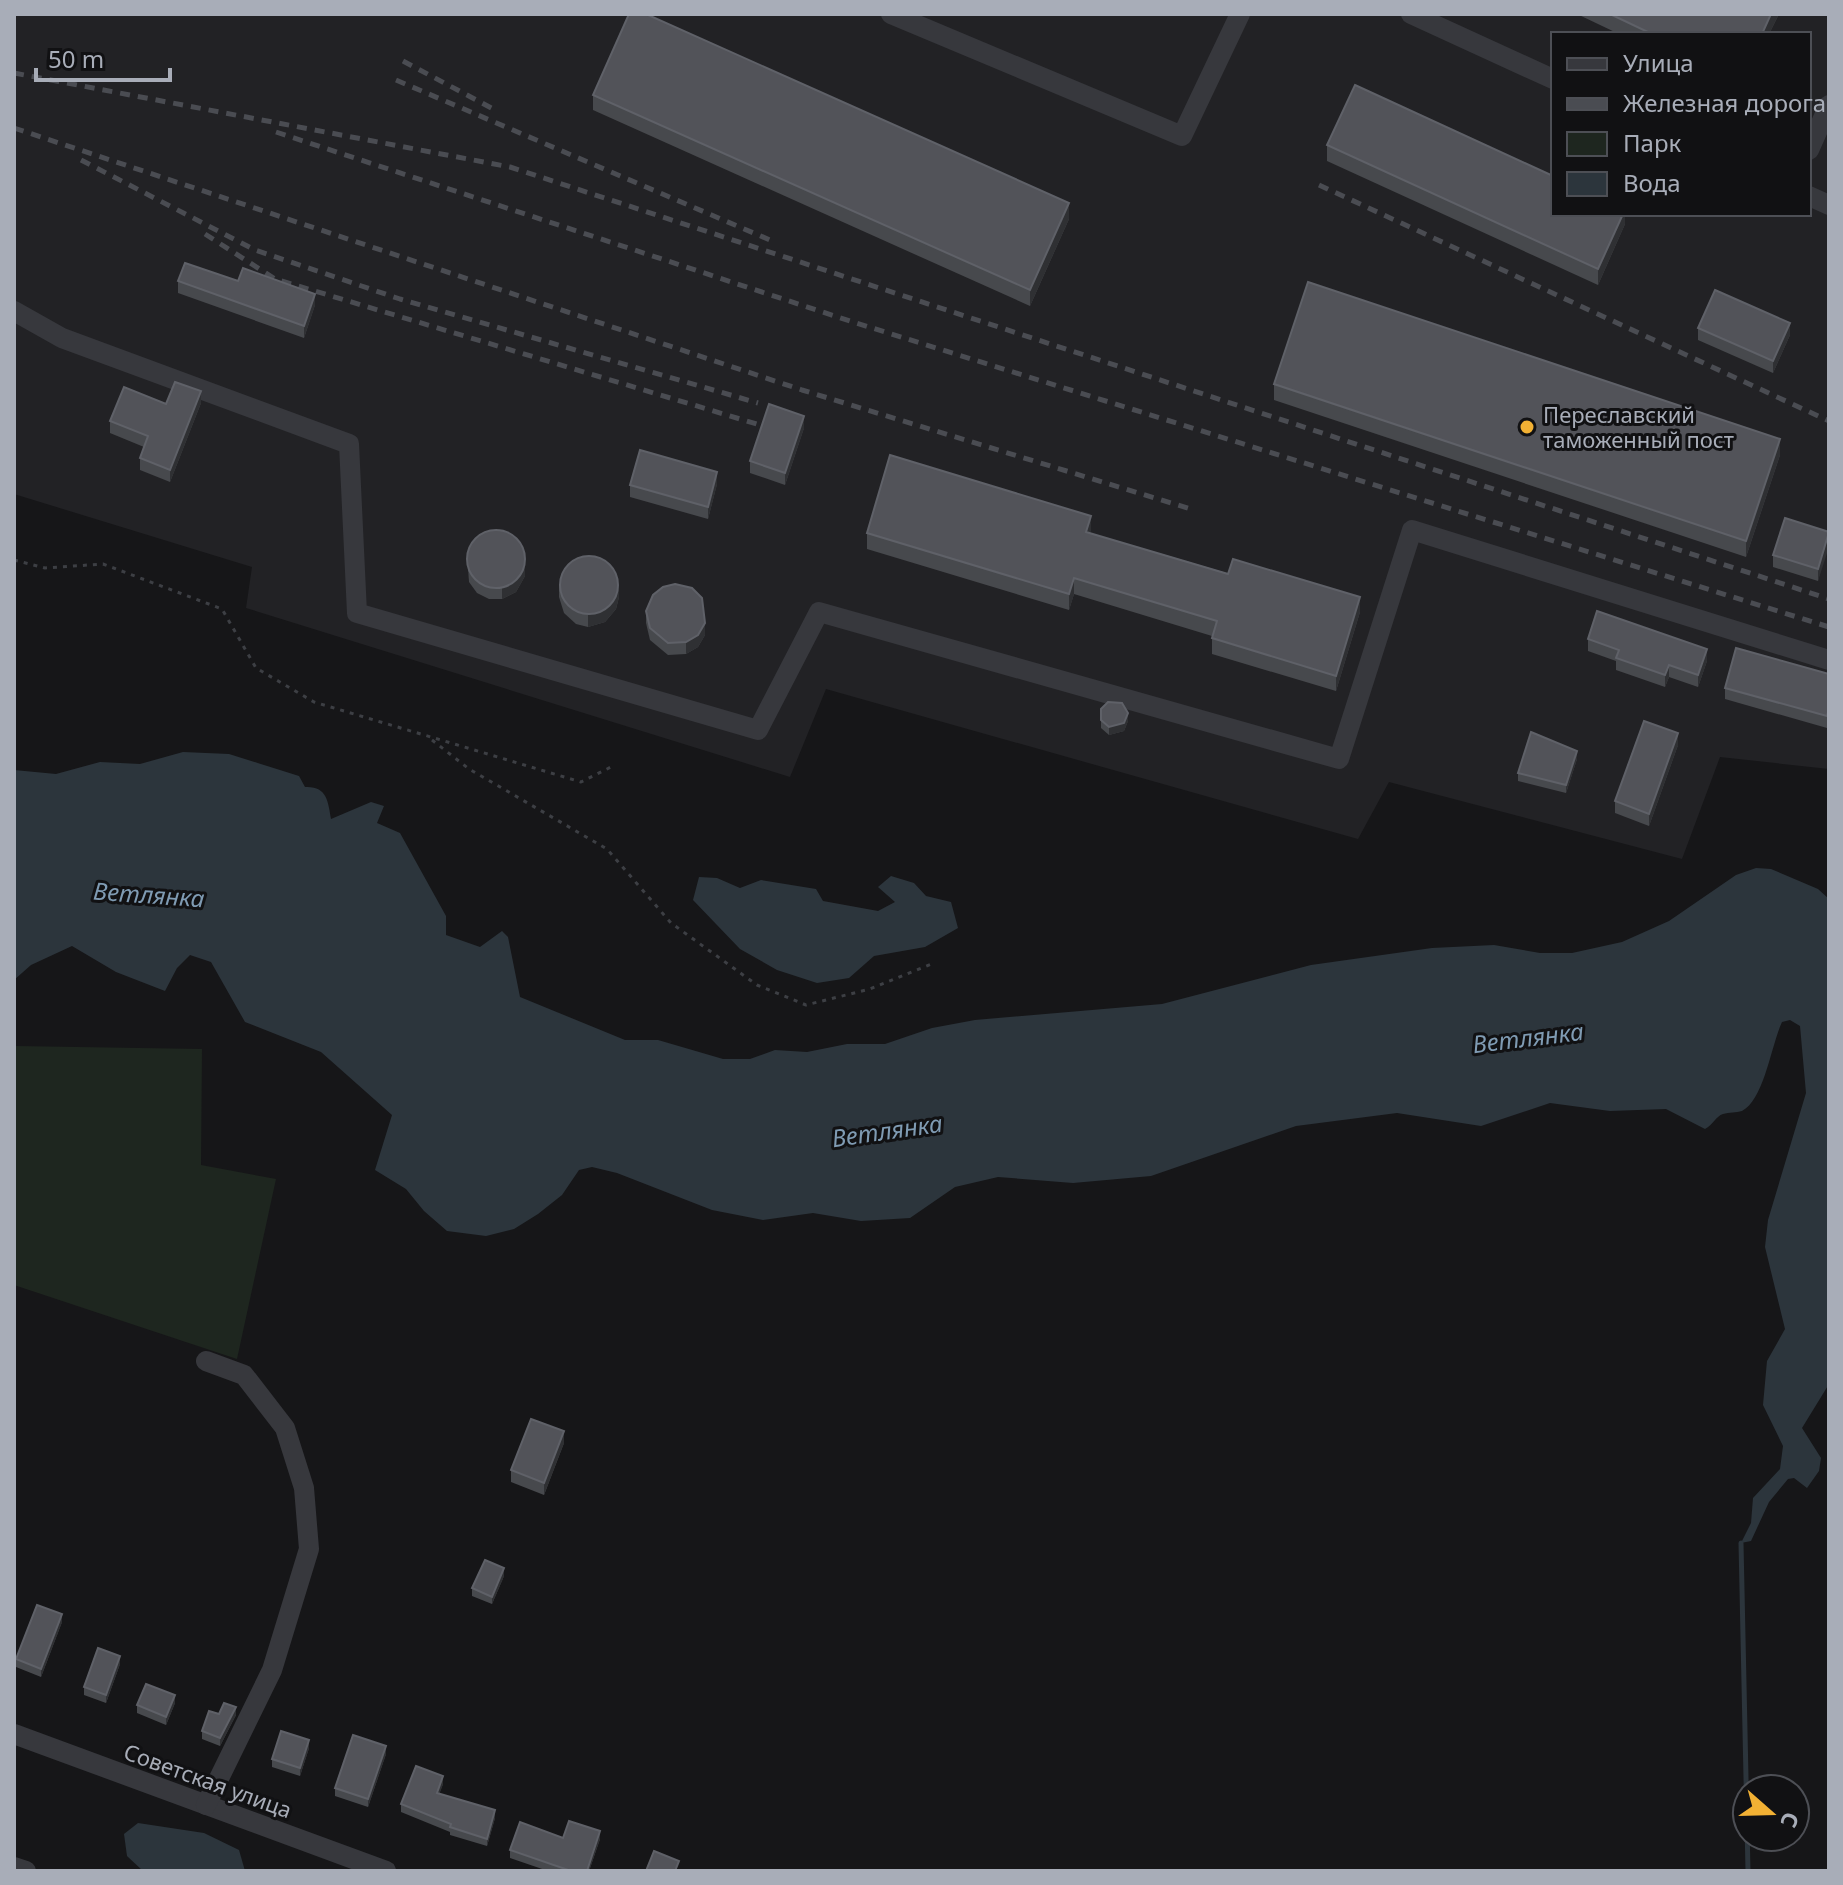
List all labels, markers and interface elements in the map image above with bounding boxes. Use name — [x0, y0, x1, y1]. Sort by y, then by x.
scale bar — [36, 32, 170, 82]
legend — [1551, 32, 1811, 216]
text: 50 m — [48, 42, 104, 75]
text: Улица — [1623, 46, 1694, 79]
text: Железная дорога — [1623, 86, 1826, 119]
text: Парк — [1623, 126, 1682, 159]
text: Вода — [1623, 166, 1681, 199]
place label: Переславский таможенный пост — [1543, 399, 1734, 454]
marker: Переславский таможенный пост — [1518, 418, 1536, 436]
water label: Ветлянка — [92, 874, 206, 914]
water label: Ветлянка — [1471, 1014, 1586, 1060]
water label: Ветлянка — [830, 1106, 945, 1154]
street label: Советская улица — [120, 1736, 296, 1824]
north arrow — [1731, 1773, 1811, 1853]
text: С — [1774, 1808, 1807, 1832]

